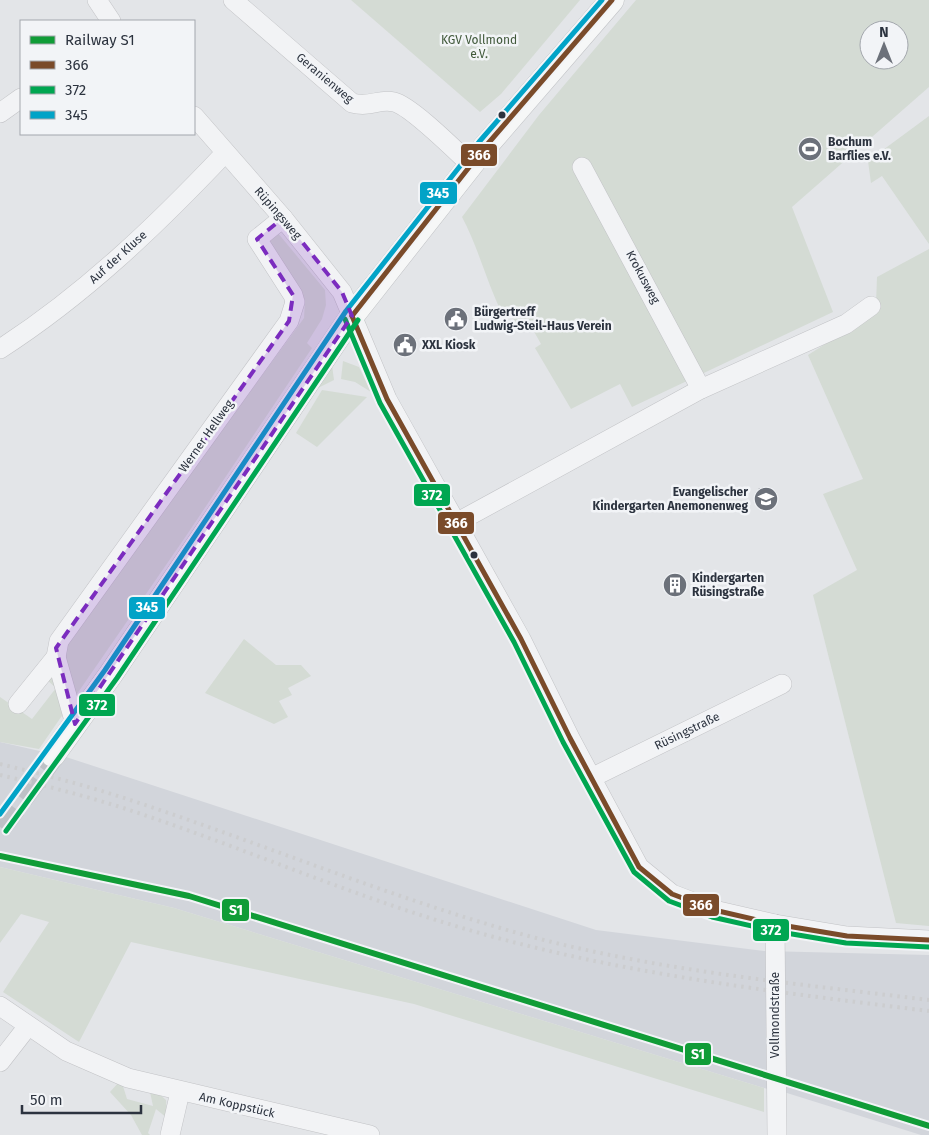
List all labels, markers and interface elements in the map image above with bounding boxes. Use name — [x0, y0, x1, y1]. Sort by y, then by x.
legend — [20, 20, 195, 135]
north arrow — [859, 20, 909, 70]
text: N — [879, 24, 889, 41]
text: Railway S1 — [65, 31, 135, 49]
park label: KGV Vollmond e.V. — [441, 33, 517, 61]
street label: Geranienweg — [294, 50, 357, 106]
text: 366 — [65, 56, 88, 74]
text: 372 — [65, 81, 86, 99]
text: 345 — [65, 106, 88, 124]
unlabelled marker — [497, 110, 507, 120]
place label: Bochum Barflies e.V. — [828, 135, 891, 163]
sports icon: Bochum Barflies e.V. — [797, 136, 823, 162]
line badge: 366 — [460, 143, 498, 167]
text: 366 — [466, 147, 491, 164]
line badge: 345 — [419, 181, 458, 205]
street label: Rüpingsweg — [251, 184, 305, 243]
text: 345 — [426, 185, 450, 202]
street label: Auf der Kluse — [86, 228, 150, 286]
street label: Krokusweg — [623, 248, 663, 307]
place label: Bürgertreff Ludwig-Steil-Haus Verein — [474, 305, 612, 333]
public building icon: Bürgertreff Ludwig-Steil-Haus Verein — [443, 306, 469, 332]
public building icon: XXL Kiosk — [392, 332, 418, 358]
place label: XXL Kiosk — [421, 338, 476, 352]
street label: Werner Hellweg — [176, 396, 237, 475]
line badge: 372 — [413, 483, 451, 507]
place label: Evangelischer Kindergarten Anemonenweg — [593, 485, 748, 513]
school or university icon: Evangelischer Kindergarten Anemonenweg — [753, 486, 779, 512]
text: 372 — [421, 487, 442, 504]
line badge: 366 — [437, 511, 475, 535]
text: 366 — [443, 515, 468, 532]
unlabelled marker — [469, 550, 479, 560]
place label: Kindergarten Rüsingstraße — [692, 571, 765, 599]
building icon: Kindergarten Rüsingstraße — [662, 572, 688, 598]
line badge: 345 — [128, 596, 166, 620]
text: 345 — [135, 599, 159, 616]
line badge: 372 — [78, 693, 116, 717]
text: 372 — [86, 697, 107, 714]
street label: Rüsingstraße — [652, 709, 722, 753]
line badge: 366 — [682, 893, 720, 917]
text: 366 — [688, 897, 713, 914]
line badge: S1 — [221, 898, 250, 922]
text: S1 — [229, 902, 243, 919]
line badge: 372 — [752, 918, 790, 942]
text: 372 — [760, 922, 781, 939]
street label: Vollmondstraße — [768, 972, 782, 1058]
line badge: S1 — [684, 1042, 712, 1066]
text: S1 — [691, 1046, 705, 1063]
scale bar — [22, 1082, 141, 1114]
street label: Am Koppstück — [198, 1089, 277, 1121]
text: 50 m — [30, 1091, 63, 1109]

